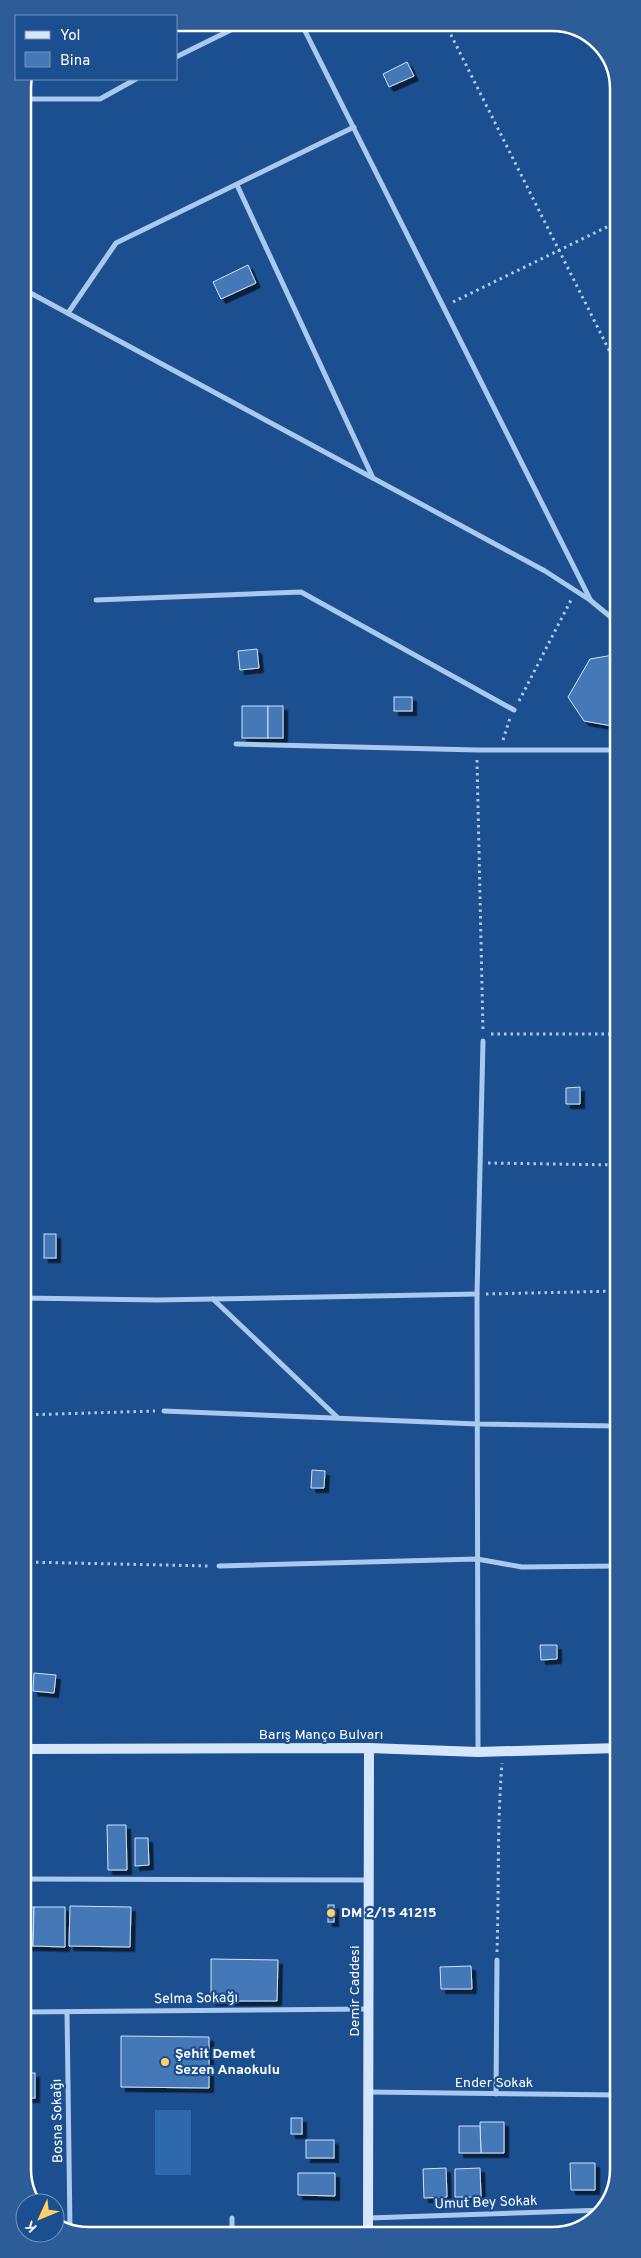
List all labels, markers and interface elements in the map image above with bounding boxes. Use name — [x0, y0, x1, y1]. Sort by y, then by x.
legend — [15, 15, 178, 80]
text: Yol — [60, 27, 81, 46]
text: Bina — [60, 52, 90, 71]
street label: Barış Manço Bulvarı — [259, 1727, 383, 1744]
place label: DM 2/15 41215 — [341, 1905, 437, 1922]
marker: DM 2/15 41215 — [325, 1907, 337, 1919]
street label: Demir Caddesi — [347, 1945, 364, 2037]
street label: Selma Sokağı — [154, 1990, 238, 2008]
place label: Şehit Demet Sezen Anaokulu — [175, 2046, 280, 2079]
marker: Şehit Demet Sezen Anaokulu — [159, 2056, 171, 2068]
street label: Ender Sokak — [455, 2075, 533, 2092]
street label: Bosna Sokağı — [49, 2079, 67, 2163]
north arrow — [15, 2193, 65, 2243]
street label: Umut Bey Sokak — [434, 2193, 538, 2213]
text: K — [22, 2216, 41, 2235]

